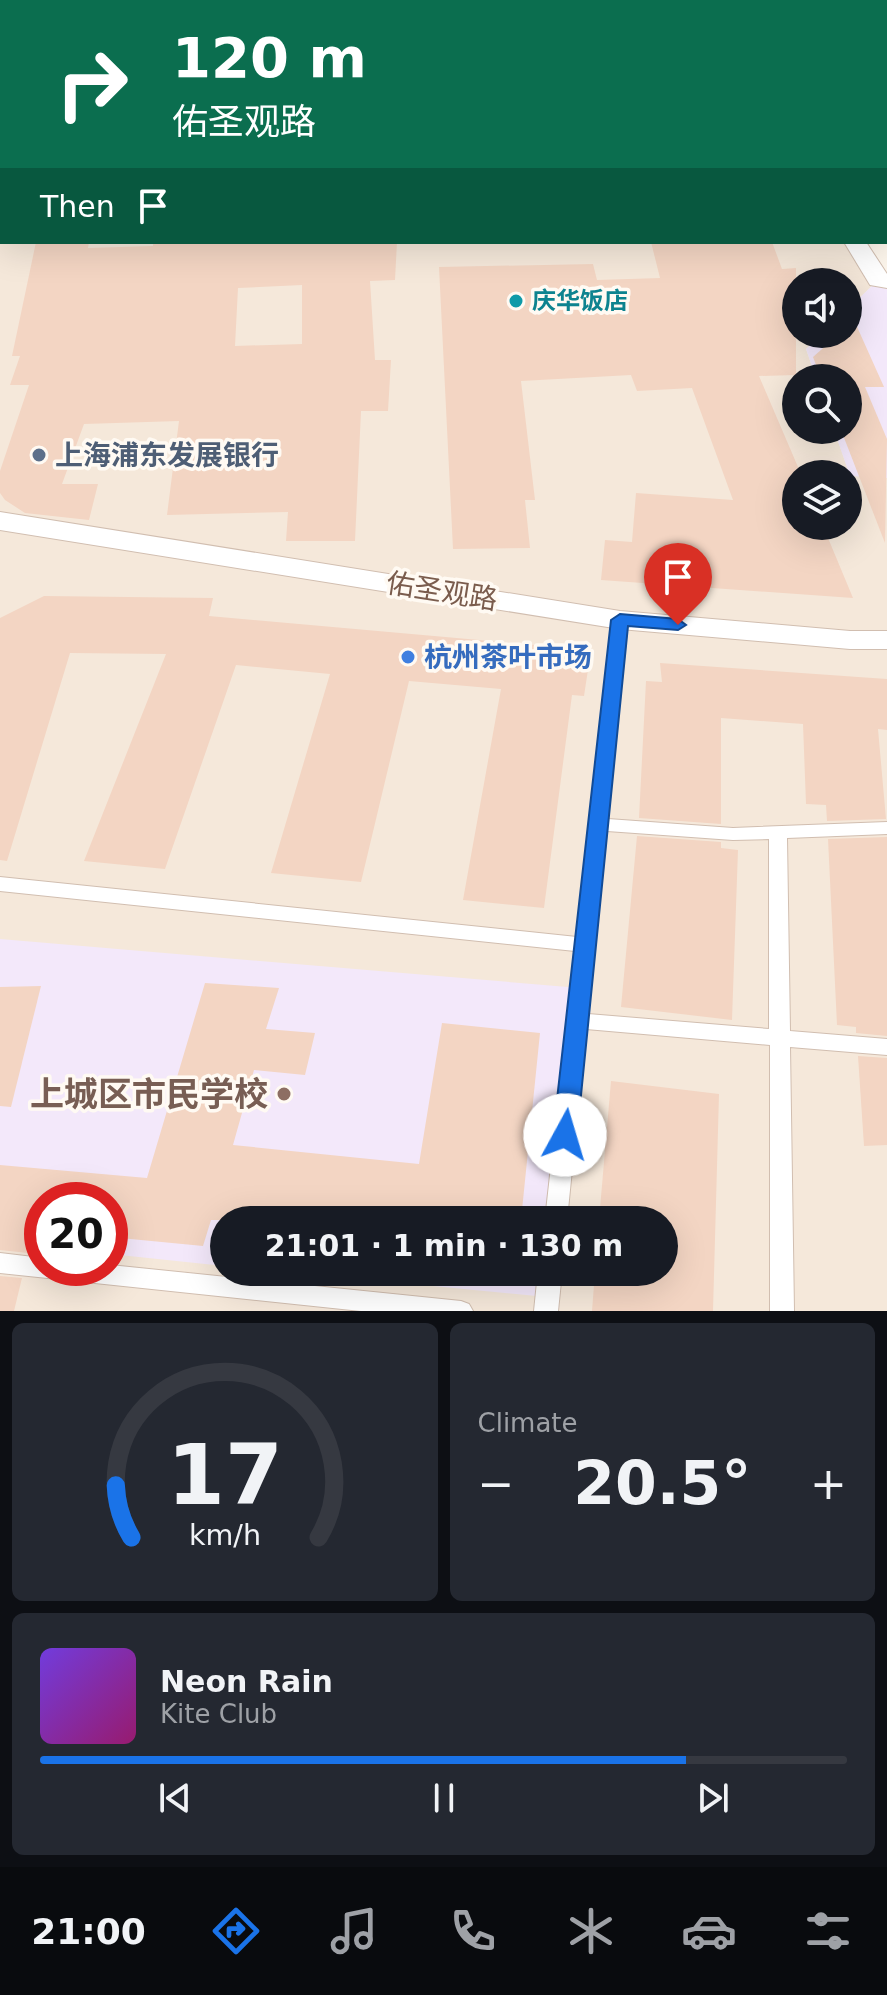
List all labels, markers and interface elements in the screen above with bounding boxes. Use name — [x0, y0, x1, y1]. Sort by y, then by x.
text: 120 m — [172, 25, 367, 90]
icon: right — [40, 32, 144, 136]
text: 佑圣观路 — [172, 101, 316, 142]
icon: arrive — [131, 184, 175, 228]
text: Then — [40, 189, 115, 224]
map controls — [782, 268, 862, 540]
button: sound — [782, 268, 862, 348]
place label: 庆华饭店 — [532, 287, 628, 315]
marker: 庆华饭店 — [507, 292, 525, 310]
button: search — [782, 364, 862, 444]
place label: 上海浦东发展银行 — [55, 439, 279, 472]
marker: 上海浦东发展银行 — [30, 446, 48, 464]
button: layers — [782, 460, 862, 540]
pin — [644, 543, 712, 625]
icon: arrive — [656, 555, 700, 599]
street label: 佑圣观路 — [384, 566, 500, 617]
place label: 杭州茶叶市场 — [424, 641, 592, 674]
marker: 杭州茶叶市场 — [399, 648, 417, 666]
place label: 上城区市民学校 — [30, 1074, 268, 1114]
marker: 上城区市民学校 — [275, 1085, 293, 1103]
position arrow — [523, 1093, 607, 1177]
speed limit sign: 20 — [24, 1182, 128, 1286]
text: 21:01 · 1 min · 130 m — [265, 1228, 623, 1263]
text: Climate — [478, 1408, 578, 1438]
text: 17 — [167, 1427, 283, 1524]
text: 20.5° — [573, 1448, 751, 1518]
text: − — [478, 1458, 514, 1509]
text: + — [810, 1458, 847, 1509]
text: km/h — [189, 1518, 261, 1552]
text: Neon Rain — [160, 1664, 333, 1699]
text: Kite Club — [160, 1699, 277, 1729]
icon: previous — [153, 1776, 197, 1820]
icon: pause — [422, 1776, 466, 1820]
icon: next — [691, 1776, 735, 1820]
icon: directions — [208, 1903, 264, 1959]
icon: music — [326, 1903, 382, 1959]
icon: phone — [445, 1903, 501, 1959]
icon: climate — [563, 1903, 619, 1959]
icon: car — [681, 1903, 737, 1959]
icon: filters — [800, 1903, 856, 1959]
text: 21:00 — [31, 1911, 146, 1952]

